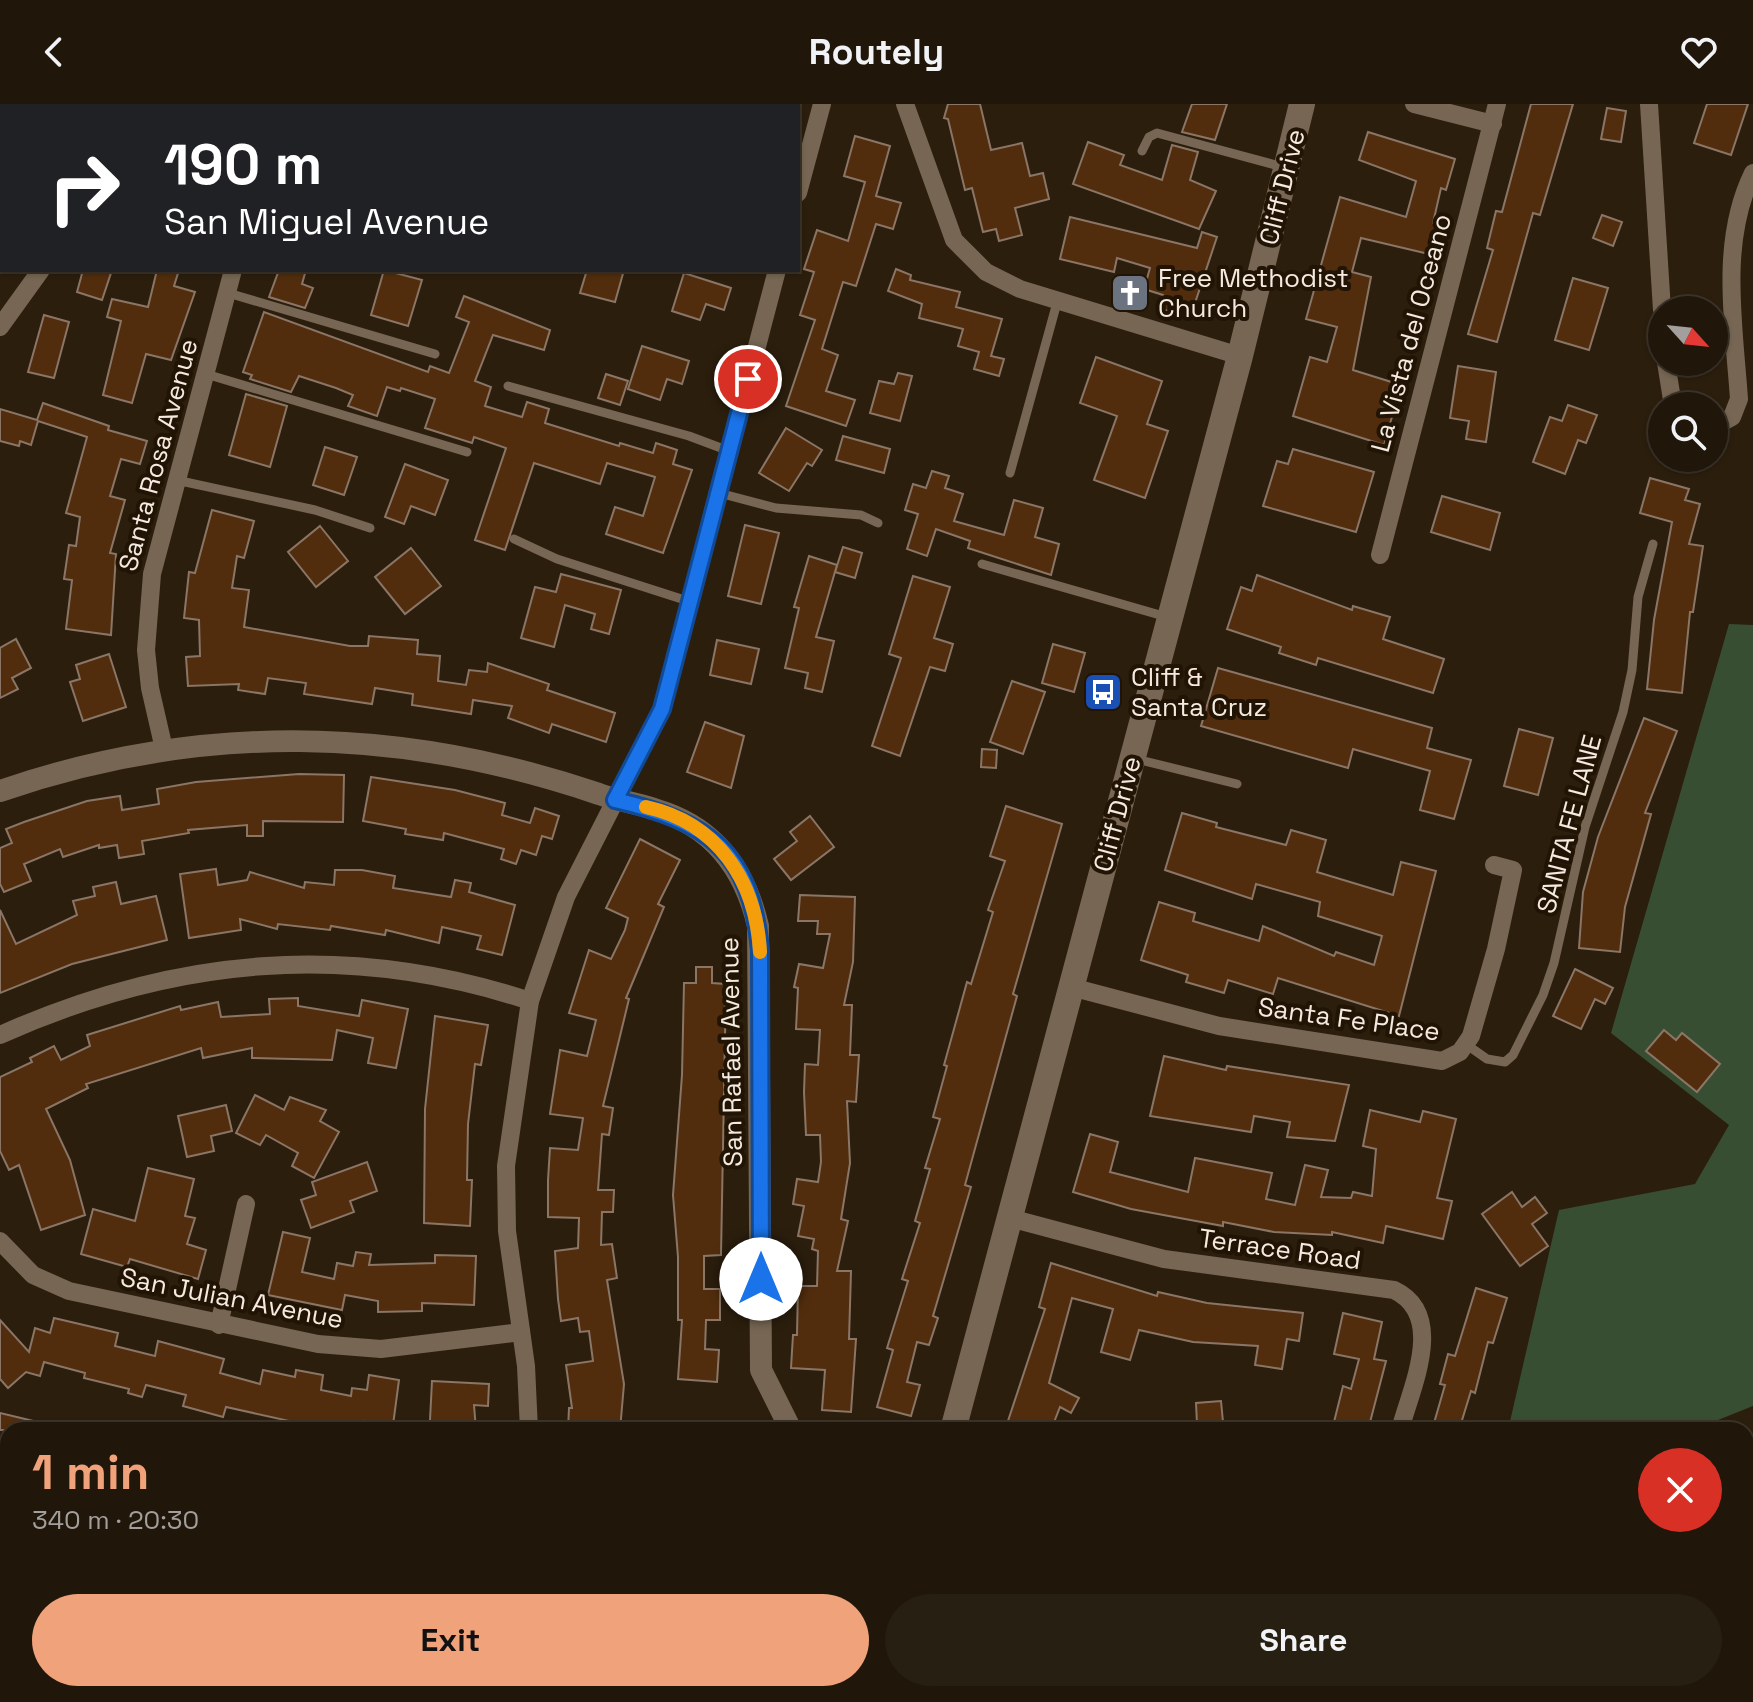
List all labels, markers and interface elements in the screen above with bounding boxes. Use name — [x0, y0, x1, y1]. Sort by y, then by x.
text: Routely — [809, 29, 944, 75]
icon: back — [32, 30, 76, 74]
icon: heart — [1677, 30, 1721, 74]
street label: Cliff Drive — [1251, 126, 1313, 248]
text: 190 m — [164, 129, 322, 200]
icon: right — [32, 136, 136, 240]
text: San Miguel Avenue — [164, 199, 489, 245]
street label: La Vista del Oceano — [1363, 210, 1459, 456]
place label: Free Methodist Church — [1158, 261, 1349, 325]
church icon: Free Methodist Church — [1109, 272, 1151, 314]
north arrow — [1648, 296, 1728, 376]
map controls — [1648, 296, 1728, 472]
street label: Santa Rosa Avenue — [111, 335, 205, 575]
pin — [714, 345, 782, 413]
icon: arrive — [726, 357, 770, 401]
button: search — [1648, 392, 1728, 472]
place label: Cliff & Santa Cruz — [1131, 660, 1267, 724]
bus stop icon: Cliff & Santa Cruz — [1082, 671, 1124, 713]
street label: SANTA FE LANE — [1529, 731, 1609, 917]
street label: Cliff Drive — [1085, 752, 1149, 876]
street label: San Rafael Avenue — [712, 937, 750, 1167]
street label: Santa Fe Place — [1256, 989, 1442, 1049]
street label: Terrace Road — [1197, 1221, 1363, 1277]
position arrow — [719, 1237, 803, 1321]
street label: San Julian Avenue — [118, 1260, 346, 1336]
text: 1 min — [32, 1442, 149, 1503]
button: close — [1638, 1448, 1722, 1532]
text: 340 m · 20:30 — [32, 1503, 199, 1537]
button: Exit — [32, 1594, 869, 1686]
button: Share — [885, 1594, 1722, 1686]

